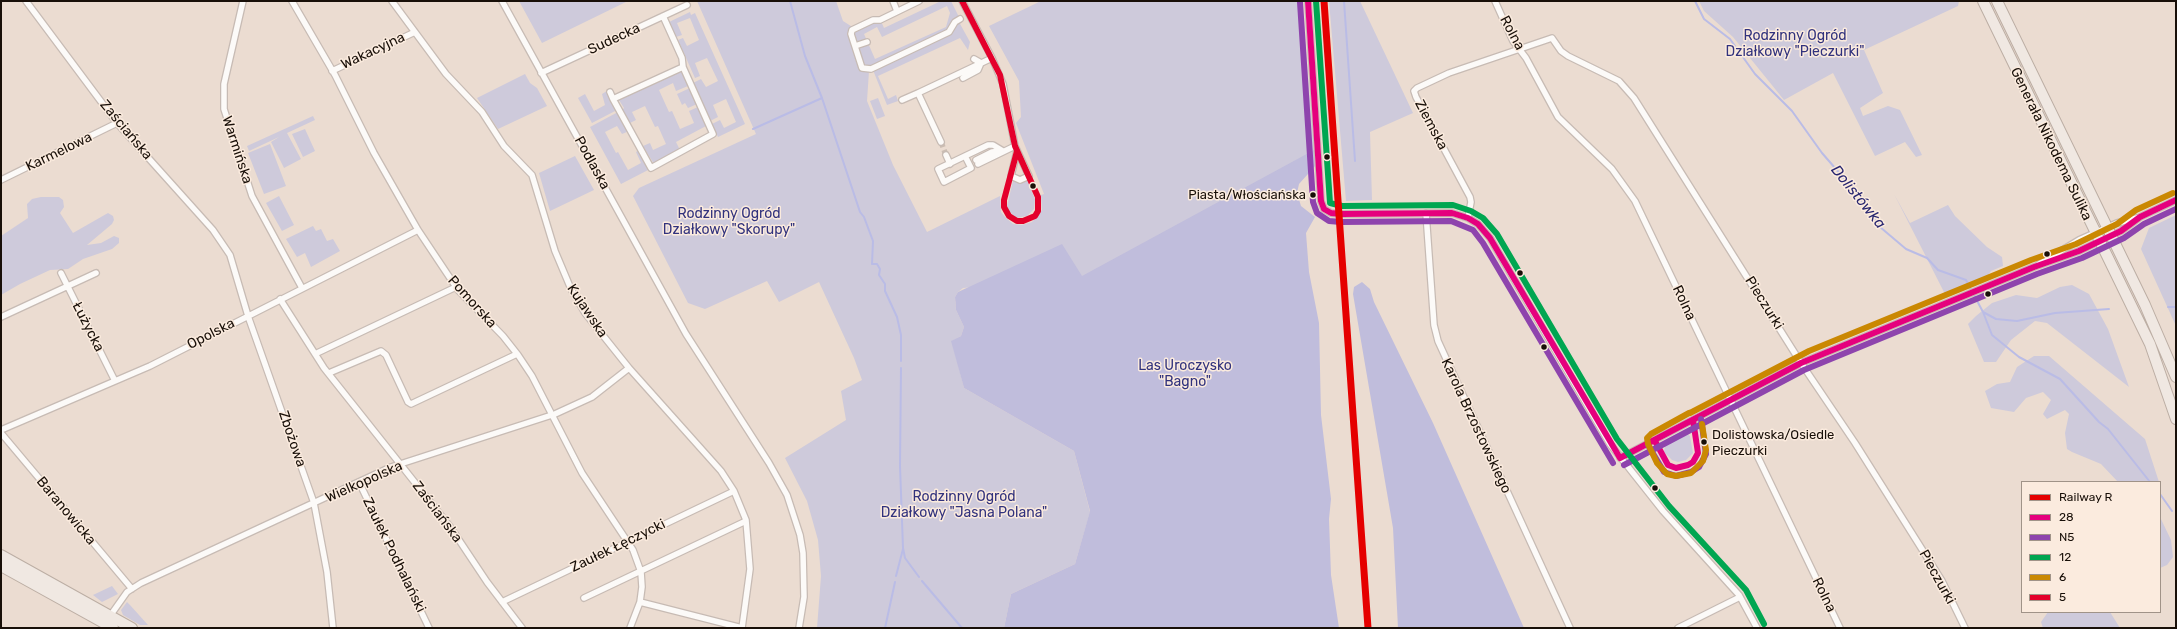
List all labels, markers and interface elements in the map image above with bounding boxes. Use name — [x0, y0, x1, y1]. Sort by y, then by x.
street label: Rolna — [1496, 13, 1528, 53]
street label: Sudecka — [585, 20, 643, 58]
park label: Rodzinny Ogród Działkowy "Pieczurki" — [1726, 28, 1864, 60]
street label: Wakacyjna — [338, 29, 408, 73]
street label: Generała Nikodema Sulika — [2007, 65, 2095, 223]
street label: Zaściańska — [96, 97, 156, 163]
street label: Ziemska — [1411, 97, 1451, 153]
street label: Warmińska — [218, 114, 256, 186]
street label: Karmelowa — [23, 129, 95, 175]
street label: Podlaska — [571, 133, 613, 193]
unlabelled marker — [1322, 152, 1332, 162]
water label: Dolistówka — [1827, 162, 1889, 232]
unlabelled marker — [1028, 181, 1038, 191]
place label: Piasta/Włościańska — [1188, 187, 1306, 203]
marker: Piasta/Włościańska — [1308, 190, 1318, 200]
park label: Rodzinny Ogród Działkowy "Skorupy" — [663, 206, 795, 238]
unlabelled marker — [2042, 249, 2052, 259]
unlabelled marker — [1515, 268, 1525, 278]
street label: Pomorska — [444, 272, 500, 332]
street label: Pieczurki — [1741, 273, 1787, 333]
street label: Kujawska — [563, 281, 611, 341]
street label: Rolna — [1669, 283, 1699, 323]
unlabelled marker — [1983, 289, 1993, 299]
street label: Łużycka — [68, 299, 108, 355]
street label: Opolska — [184, 315, 238, 353]
unlabelled marker — [1539, 342, 1549, 352]
street label: Karola Brzostowskiego — [1437, 356, 1515, 496]
park label: Las Uroczysko "Bagno" — [1138, 358, 1232, 390]
street label: Zbożowa — [275, 409, 309, 469]
place label: Dolistowska/Osiedle Pieczurki — [1712, 427, 1834, 458]
marker: Dolistowska/Osiedle Pieczurki — [1699, 437, 1709, 447]
street label: Wielkopolska — [323, 458, 405, 506]
street label: Baranowicka — [33, 474, 99, 548]
street label: Zaściańska — [408, 478, 466, 546]
legend — [2021, 481, 2161, 613]
unlabelled marker — [1650, 483, 1660, 493]
park label: Rodzinny Ogród Działkowy "Jasna Polana" — [881, 489, 1047, 522]
text: Railway R — [2059, 490, 2112, 504]
street label: Zaułek Podhalański — [359, 495, 429, 615]
text: 28 — [2059, 510, 2074, 524]
street label: Zaułek Łęczycki — [568, 516, 668, 576]
text: N5 — [2059, 530, 2074, 544]
street label: Pieczurki — [1915, 547, 1959, 607]
text: 12 — [2059, 550, 2071, 564]
text: 6 — [2059, 570, 2066, 584]
street label: Rolna — [1808, 575, 1840, 615]
text: 5 — [2059, 590, 2066, 604]

